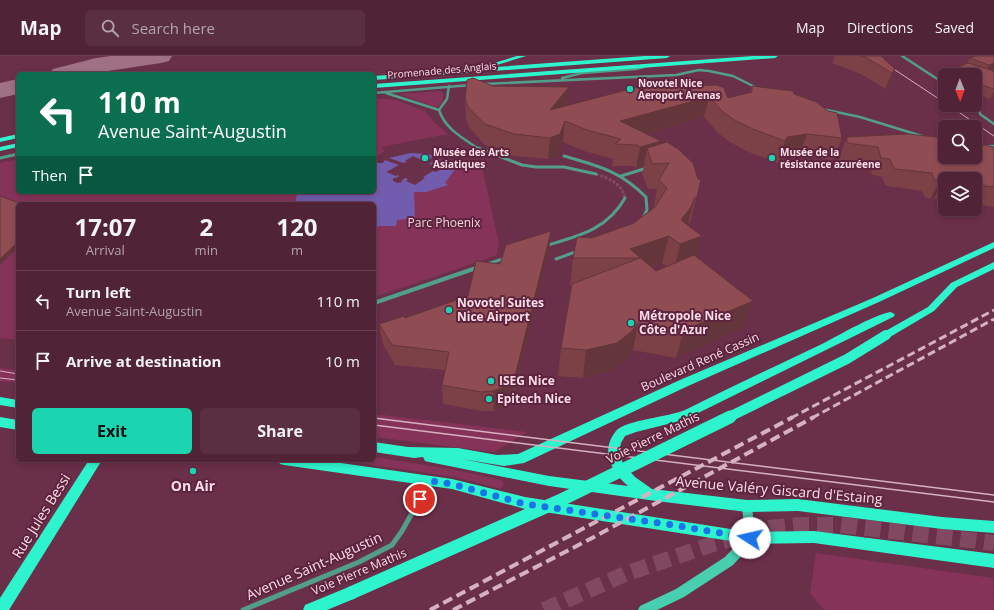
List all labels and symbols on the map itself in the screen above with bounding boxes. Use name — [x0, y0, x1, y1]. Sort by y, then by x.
street label: Promenade des Anglais — [387, 58, 497, 82]
north arrow — [938, 68, 982, 112]
place label: Novotel Nice Aeroport Arenas — [638, 76, 721, 102]
marker: Novotel Nice Aeroport Arenas — [625, 84, 635, 94]
place label: Musée des Arts Asiatiques — [433, 145, 509, 171]
place label: Musée de la résistance azuréene — [780, 145, 880, 171]
marker: Musée des Arts Asiatiques — [420, 153, 430, 163]
marker: Musée de la résistance azuréene — [767, 153, 777, 163]
park label: Parc Phoenix — [408, 214, 481, 231]
place label: Novotel Suites Nice Airport — [457, 294, 544, 325]
marker: Novotel Suites Nice Airport — [444, 305, 454, 315]
place label: Métropole Nice Côte d'Azur — [639, 307, 731, 338]
marker: Métropole Nice Côte d'Azur — [626, 318, 636, 328]
street label: Boulevard René Cassin — [638, 328, 762, 395]
place label: ISEG Nice — [499, 372, 555, 389]
marker: ISEG Nice — [486, 376, 496, 386]
place label: Epitech Nice — [497, 390, 571, 407]
marker: Epitech Nice — [484, 394, 494, 404]
street label: Voie Pierre Mathis — [603, 407, 702, 467]
marker: On Air — [188, 466, 198, 476]
street label: Rue Jules Bessi — [7, 470, 74, 562]
street label: Avenue Valéry Giscard d'Estaing — [675, 471, 884, 508]
place label: On Air — [171, 476, 216, 495]
pin — [403, 482, 437, 516]
position arrow — [729, 517, 771, 559]
street label: Avenue Saint-Augustin — [243, 527, 385, 604]
street label: Voie Pierre Mathis — [309, 544, 409, 599]

